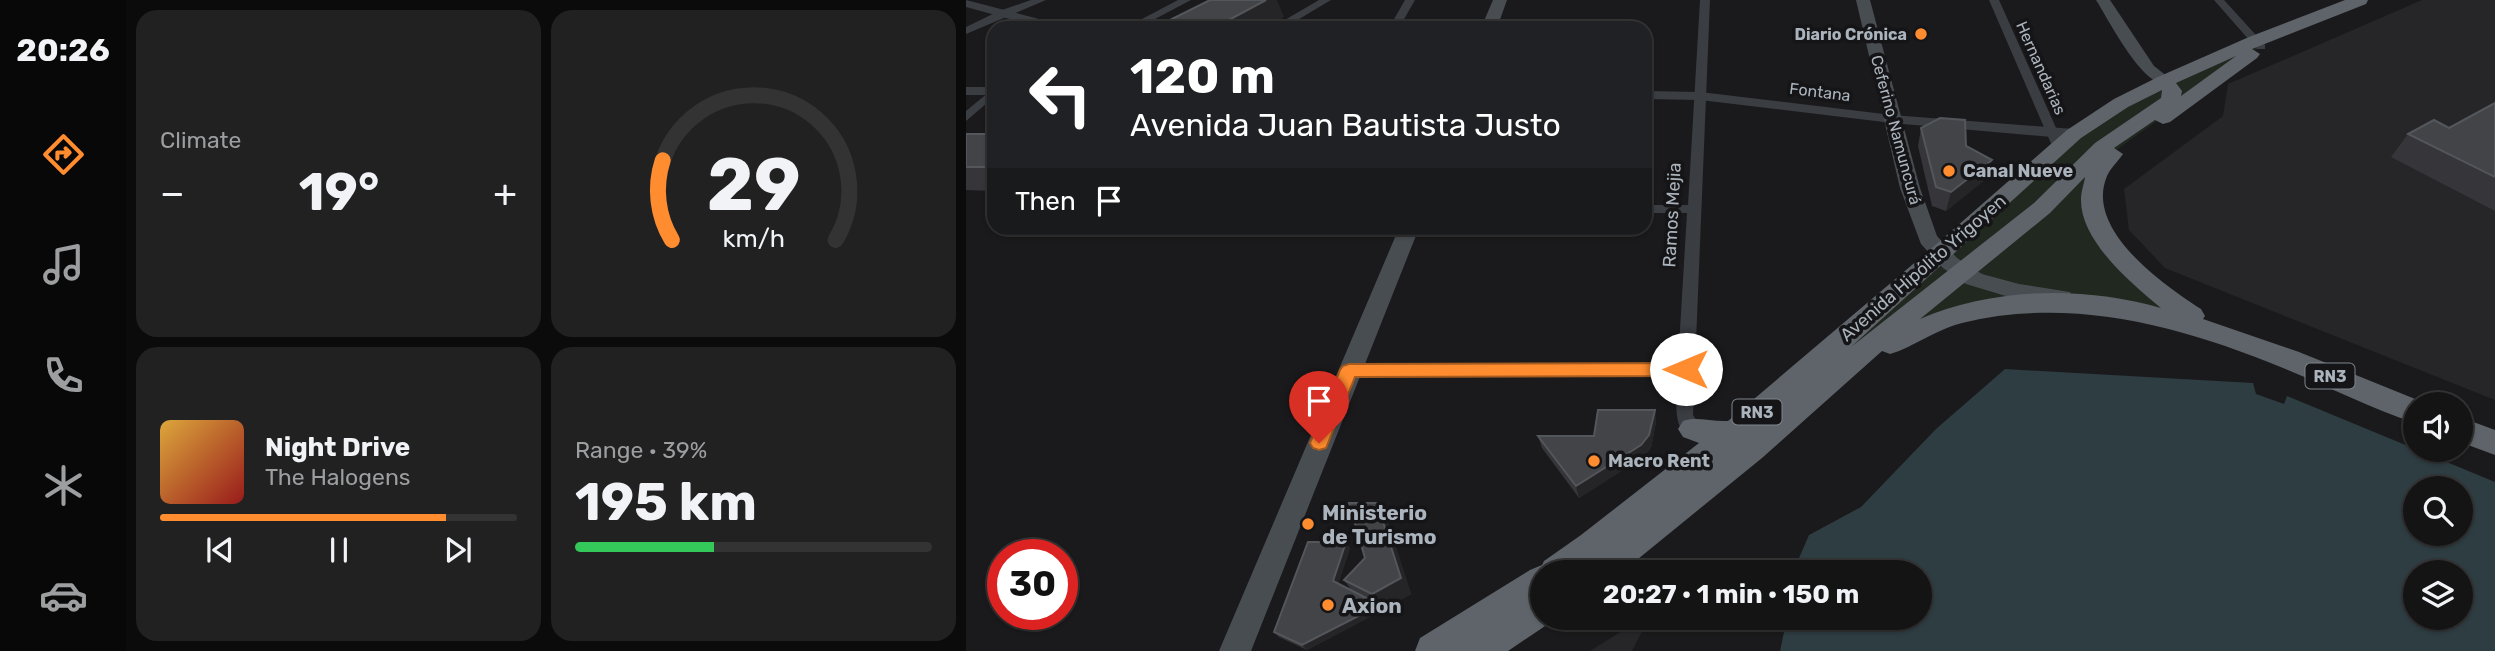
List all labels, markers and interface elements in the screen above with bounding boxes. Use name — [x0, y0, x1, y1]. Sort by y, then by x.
street label: Hernandarias — [2012, 18, 2070, 118]
place label: Diario Crónica — [1795, 25, 1907, 44]
marker: Diario Crónica — [1913, 26, 1929, 42]
text: 20:26 — [16, 31, 110, 69]
text: 120 m — [1130, 47, 1275, 105]
icon: left — [1015, 49, 1106, 140]
street label: Ceferino Namuncurá — [1867, 53, 1925, 207]
street label: Fontana — [1788, 79, 1852, 105]
text: Avenida Juan Bautista Justo — [1130, 106, 1561, 144]
text: Climate — [160, 126, 241, 154]
icon: directions — [39, 130, 88, 179]
text: 29 — [707, 142, 800, 228]
place label: Canal Nueve — [1963, 160, 2074, 182]
text: 19° — [299, 161, 379, 223]
street label: Ramos Mejia — [1658, 162, 1686, 268]
marker: Canal Nueve — [1941, 163, 1957, 179]
text: − — [160, 170, 185, 216]
text: + — [493, 170, 517, 216]
icon: arrive — [1090, 182, 1128, 220]
text: Then — [1015, 186, 1076, 217]
street label: Avenida Hipólito Yrigoyen — [1836, 190, 2010, 346]
text: km/h — [722, 223, 785, 252]
icon: music — [39, 240, 88, 289]
position arrow — [1649, 332, 1723, 406]
icon: phone — [39, 351, 88, 400]
road number: RN3 — [2306, 364, 2354, 388]
pin — [1289, 371, 1349, 443]
icon: arrive — [1300, 382, 1338, 420]
map controls — [2403, 392, 2473, 630]
button: sound — [2403, 392, 2473, 462]
road number: RN3 — [1732, 400, 1782, 424]
text: Night Drive — [265, 432, 410, 463]
text: Range · 39% — [575, 436, 707, 464]
place label: Macro Rent — [1608, 450, 1710, 472]
marker: Macro Rent — [1586, 453, 1602, 469]
icon: climate — [39, 461, 88, 510]
text: The Halogens — [265, 463, 411, 491]
text: 195 km — [575, 471, 757, 533]
button: search — [2403, 476, 2473, 546]
place label: Ministerio de Turismo — [1322, 500, 1437, 549]
marker: Ministerio de Turismo — [1300, 516, 1316, 532]
icon: previous — [201, 531, 239, 569]
icon: pause — [320, 531, 358, 569]
icon: next — [439, 531, 477, 569]
speed limit sign: 30 — [987, 539, 1078, 630]
button: layers — [2403, 560, 2473, 630]
icon: car — [39, 571, 88, 620]
text: 20:27 · 1 min · 150 m — [1603, 579, 1859, 610]
place label: Axion — [1342, 593, 1402, 618]
marker: Axion — [1320, 597, 1336, 613]

